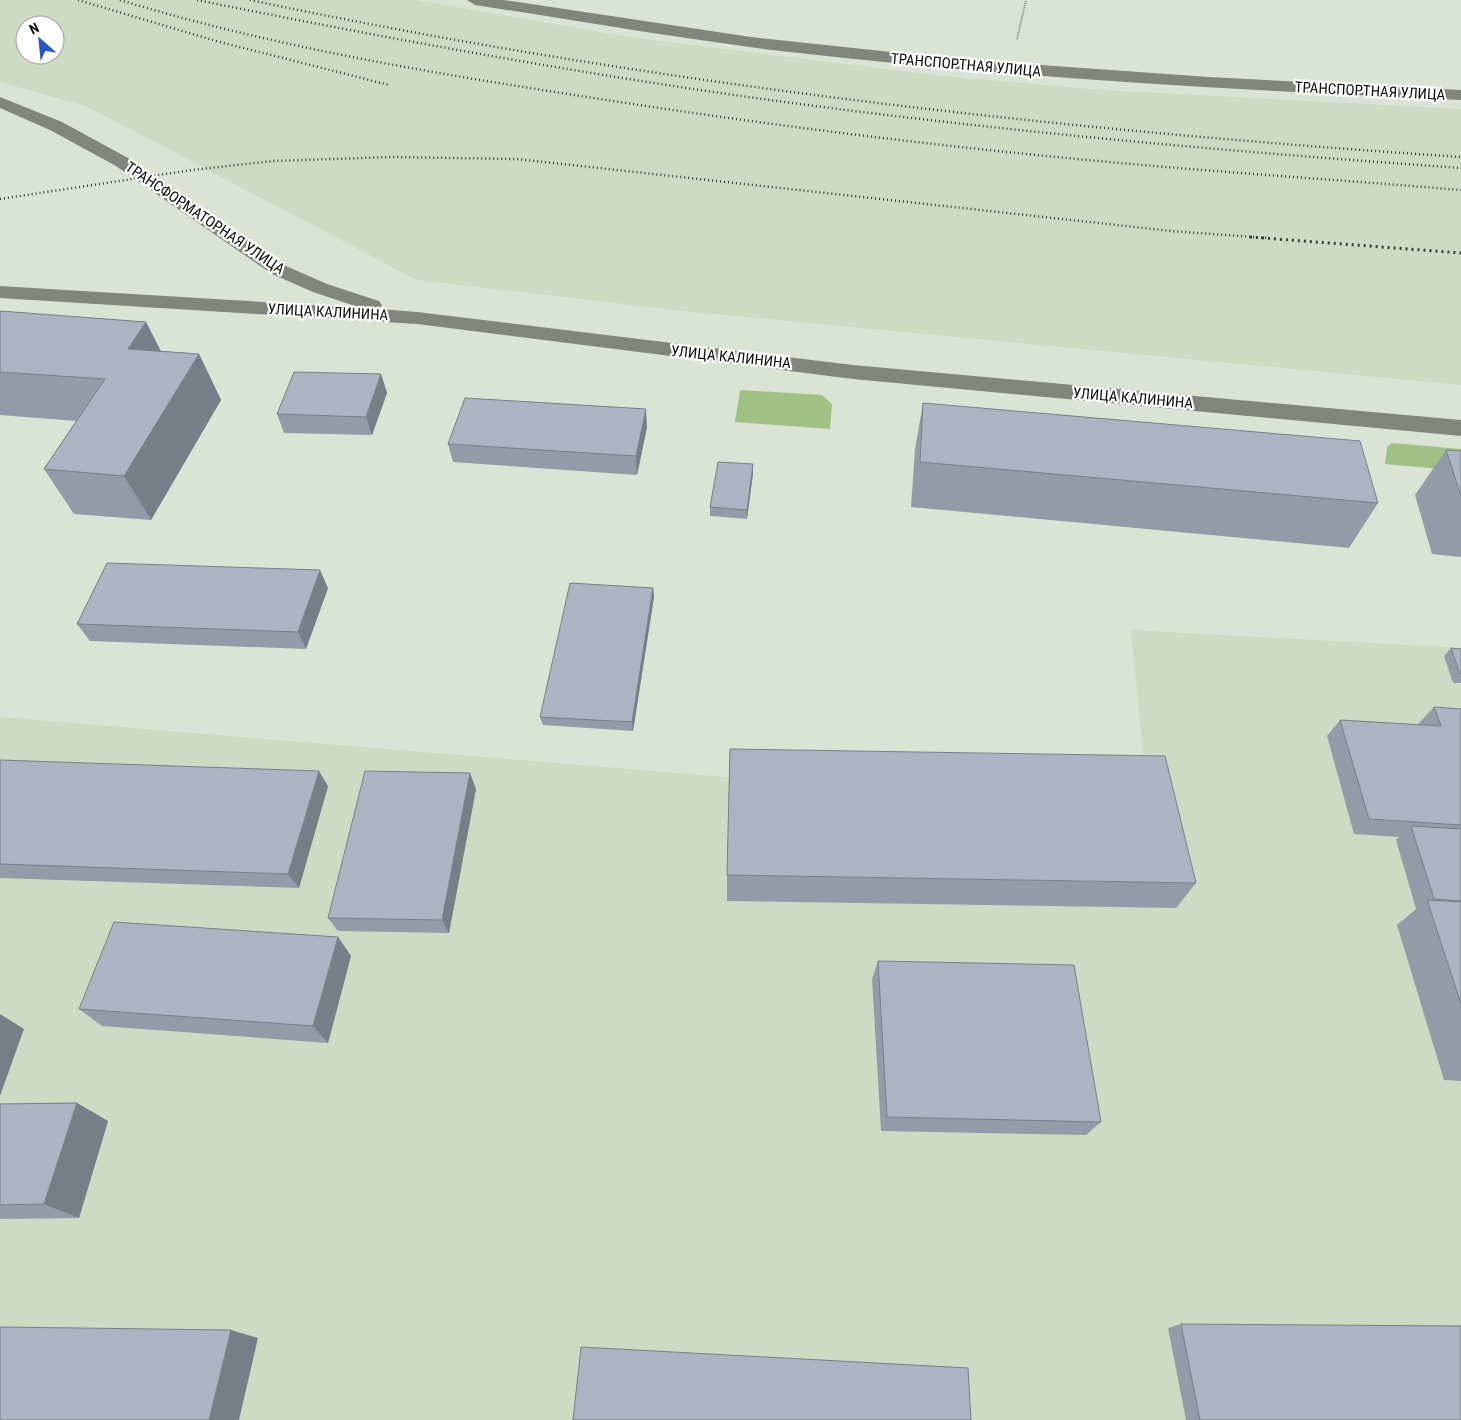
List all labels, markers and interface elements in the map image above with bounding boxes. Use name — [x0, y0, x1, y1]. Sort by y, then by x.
north arrow — [15, 15, 65, 65]
text: N — [27, 19, 42, 37]
street label: ТРАНСПОРТНАЯ УЛИЦА — [890, 49, 1042, 81]
street label: ТРАНСПОРТНАЯ УЛИЦА — [1294, 78, 1446, 104]
street label: ТРАНСФОРМАТОРНАЯ УЛИЦА — [122, 158, 288, 278]
street label: УЛИЦА КАЛИНИНА — [267, 300, 389, 324]
street label: УЛИЦА КАЛИНИНА — [670, 342, 792, 372]
street label: УЛИЦА КАЛИНИНА — [1072, 384, 1194, 412]

